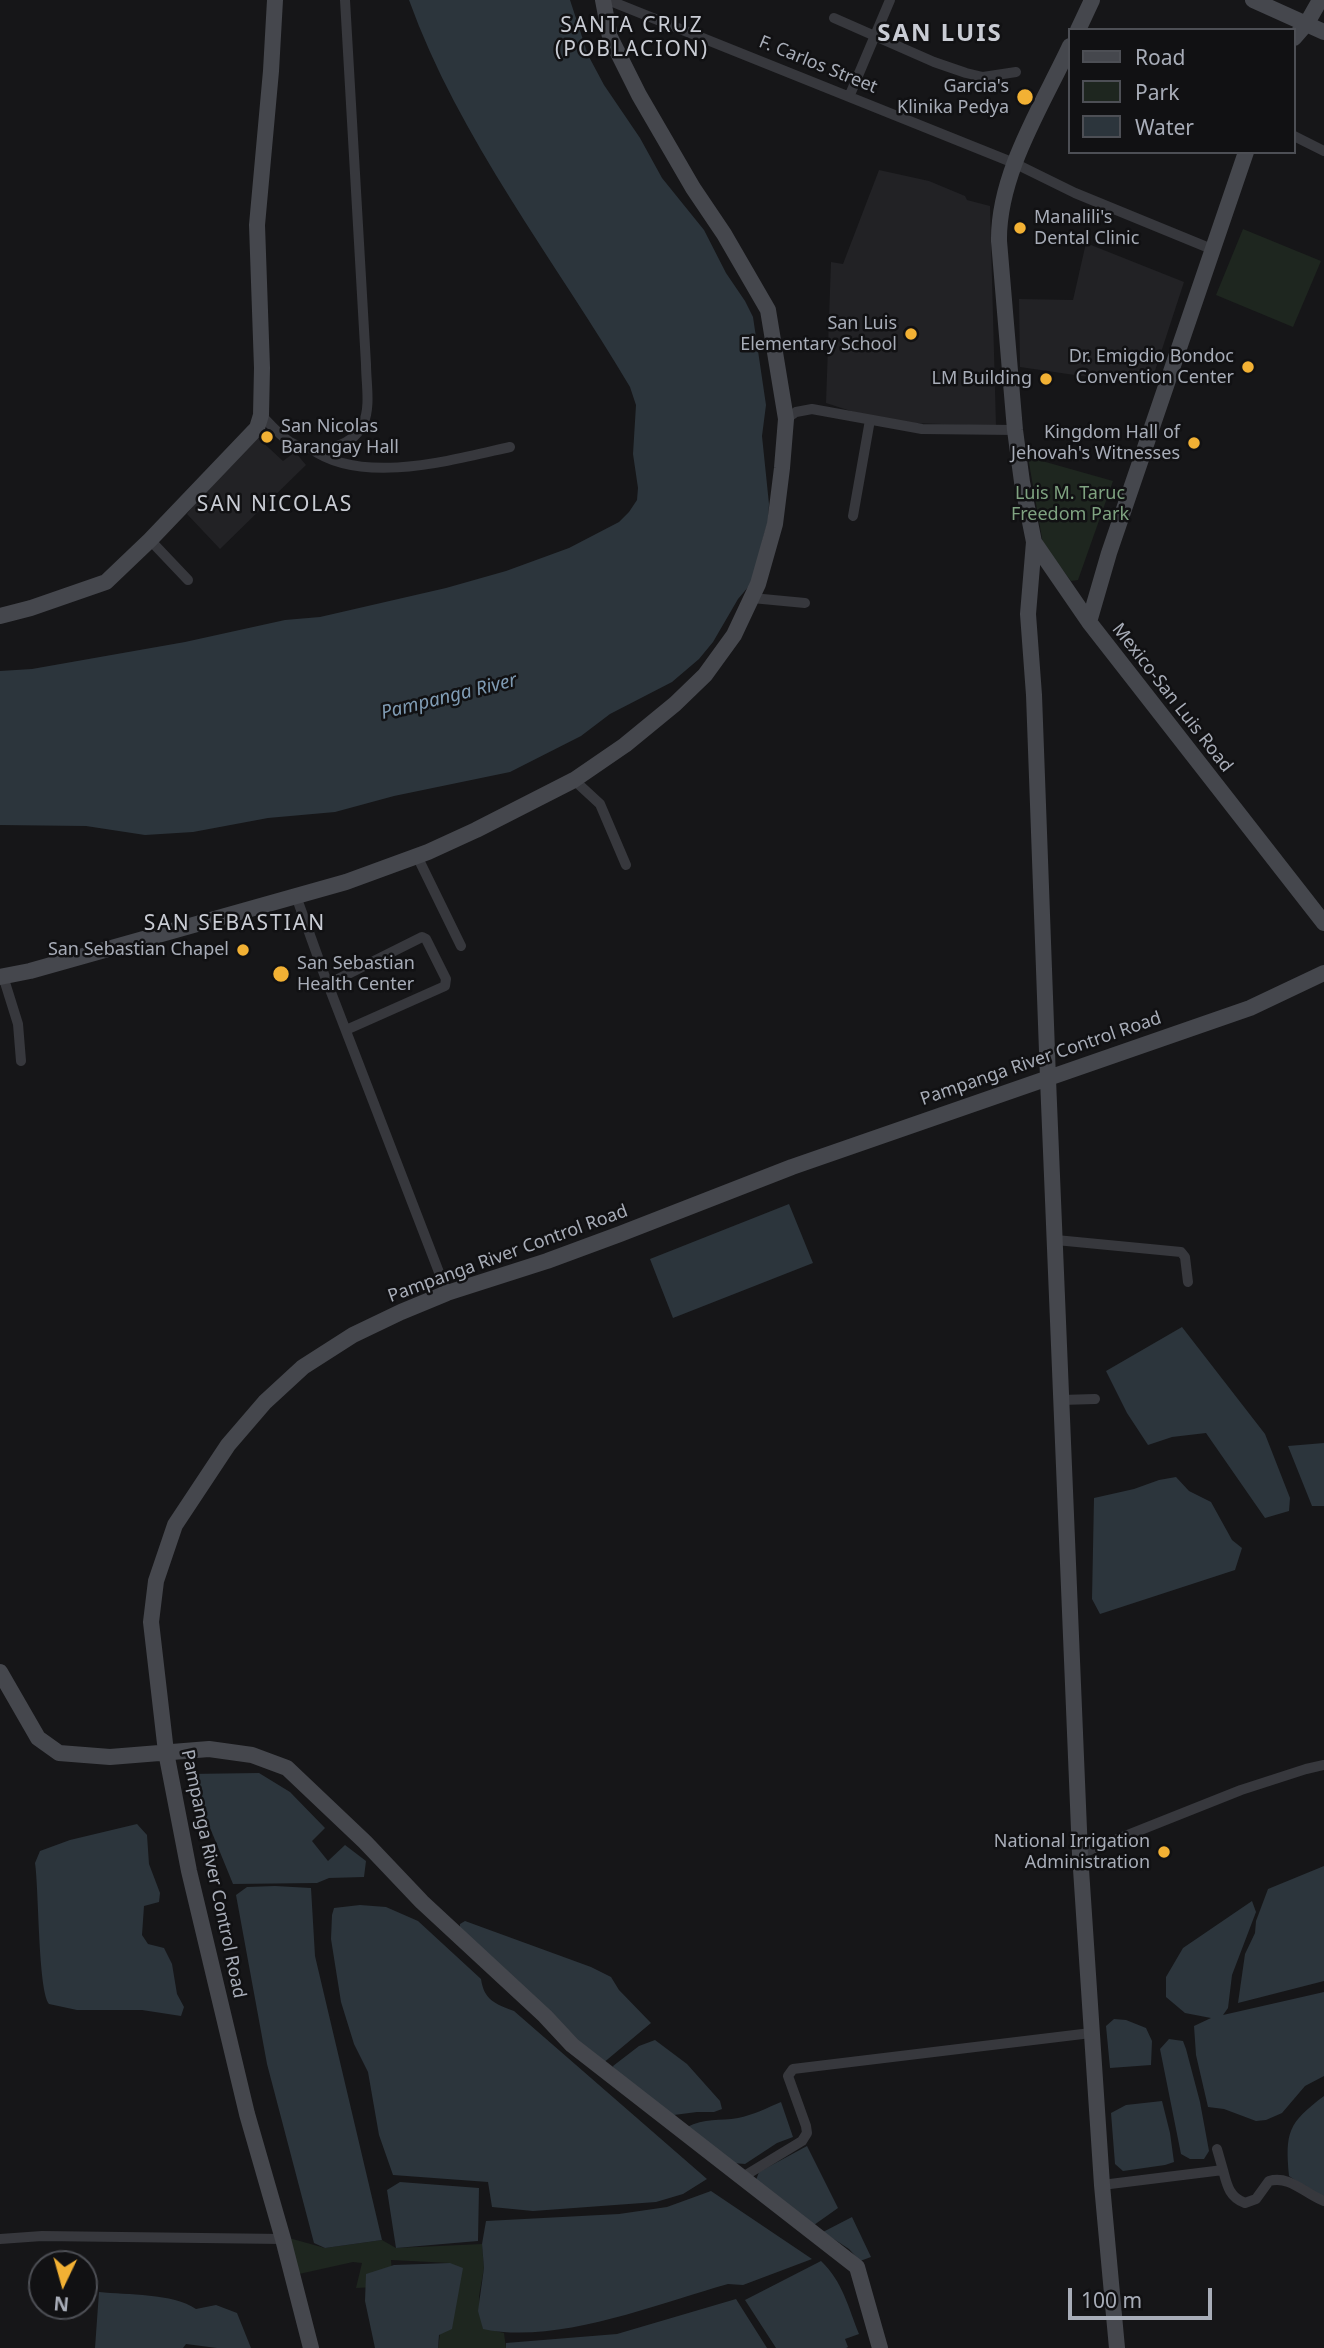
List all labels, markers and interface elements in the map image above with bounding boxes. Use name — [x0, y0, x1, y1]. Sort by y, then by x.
district label: SANTA CRUZ (POBLACION) — [556, 13, 708, 63]
district label: SAN LUIS — [878, 20, 1002, 48]
legend — [1068, 28, 1296, 154]
street label: F. Carlos Street — [756, 31, 880, 99]
text: Road — [1135, 43, 1185, 71]
place label: Garcia's Klinika Pedya — [897, 76, 1009, 119]
text: Park — [1135, 78, 1179, 106]
marker: Garcia's Klinika Pedya — [1015, 87, 1035, 107]
text: Water — [1135, 113, 1194, 141]
place label: Manalili's Dental Clinic — [1034, 207, 1139, 249]
marker: Manalili's Dental Clinic — [1012, 220, 1028, 236]
place label: San Luis Elementary School — [740, 313, 897, 356]
marker: San Luis Elementary School — [903, 326, 919, 342]
place label: Dr. Emigdio Bondoc Convention Center — [1069, 346, 1234, 388]
marker: Dr. Emigdio Bondoc Convention Center — [1240, 359, 1256, 375]
place label: LM Building — [932, 368, 1032, 390]
marker: LM Building — [1038, 371, 1054, 387]
place label: San Nicolas Barangay Hall — [281, 416, 399, 458]
place label: Kingdom Hall of Jehovah's Witnesses — [1011, 422, 1180, 464]
marker: San Nicolas Barangay Hall — [259, 429, 275, 445]
marker: Kingdom Hall of Jehovah's Witnesses — [1186, 435, 1202, 451]
park label: Luis M. Taruc Freedom Park — [1011, 483, 1129, 526]
district label: SAN NICOLAS — [198, 492, 352, 518]
street label: Mexico-San Luis Road — [1107, 619, 1237, 777]
water label: Pampanga River — [379, 669, 519, 725]
district label: SAN SEBASTIAN — [145, 911, 325, 937]
place label: San Sebastian Chapel — [48, 939, 229, 961]
marker: San Sebastian Chapel — [235, 942, 251, 958]
place label: San Sebastian Health Center — [297, 953, 415, 996]
marker: San Sebastian Health Center — [271, 964, 291, 984]
street label: Pampanga River Control Road — [918, 1008, 1164, 1110]
street label: Pampanga River Control Road — [385, 1200, 631, 1308]
street label: Pampanga River Control Road — [176, 1748, 250, 2000]
place label: National Irrigation Administration — [994, 1831, 1150, 1874]
marker: National Irrigation Administration — [1156, 1844, 1172, 1860]
north arrow — [28, 2250, 98, 2320]
scale bar — [1072, 2274, 1216, 2318]
text: 100 m — [1081, 2286, 1142, 2314]
text: N — [53, 2290, 70, 2318]

